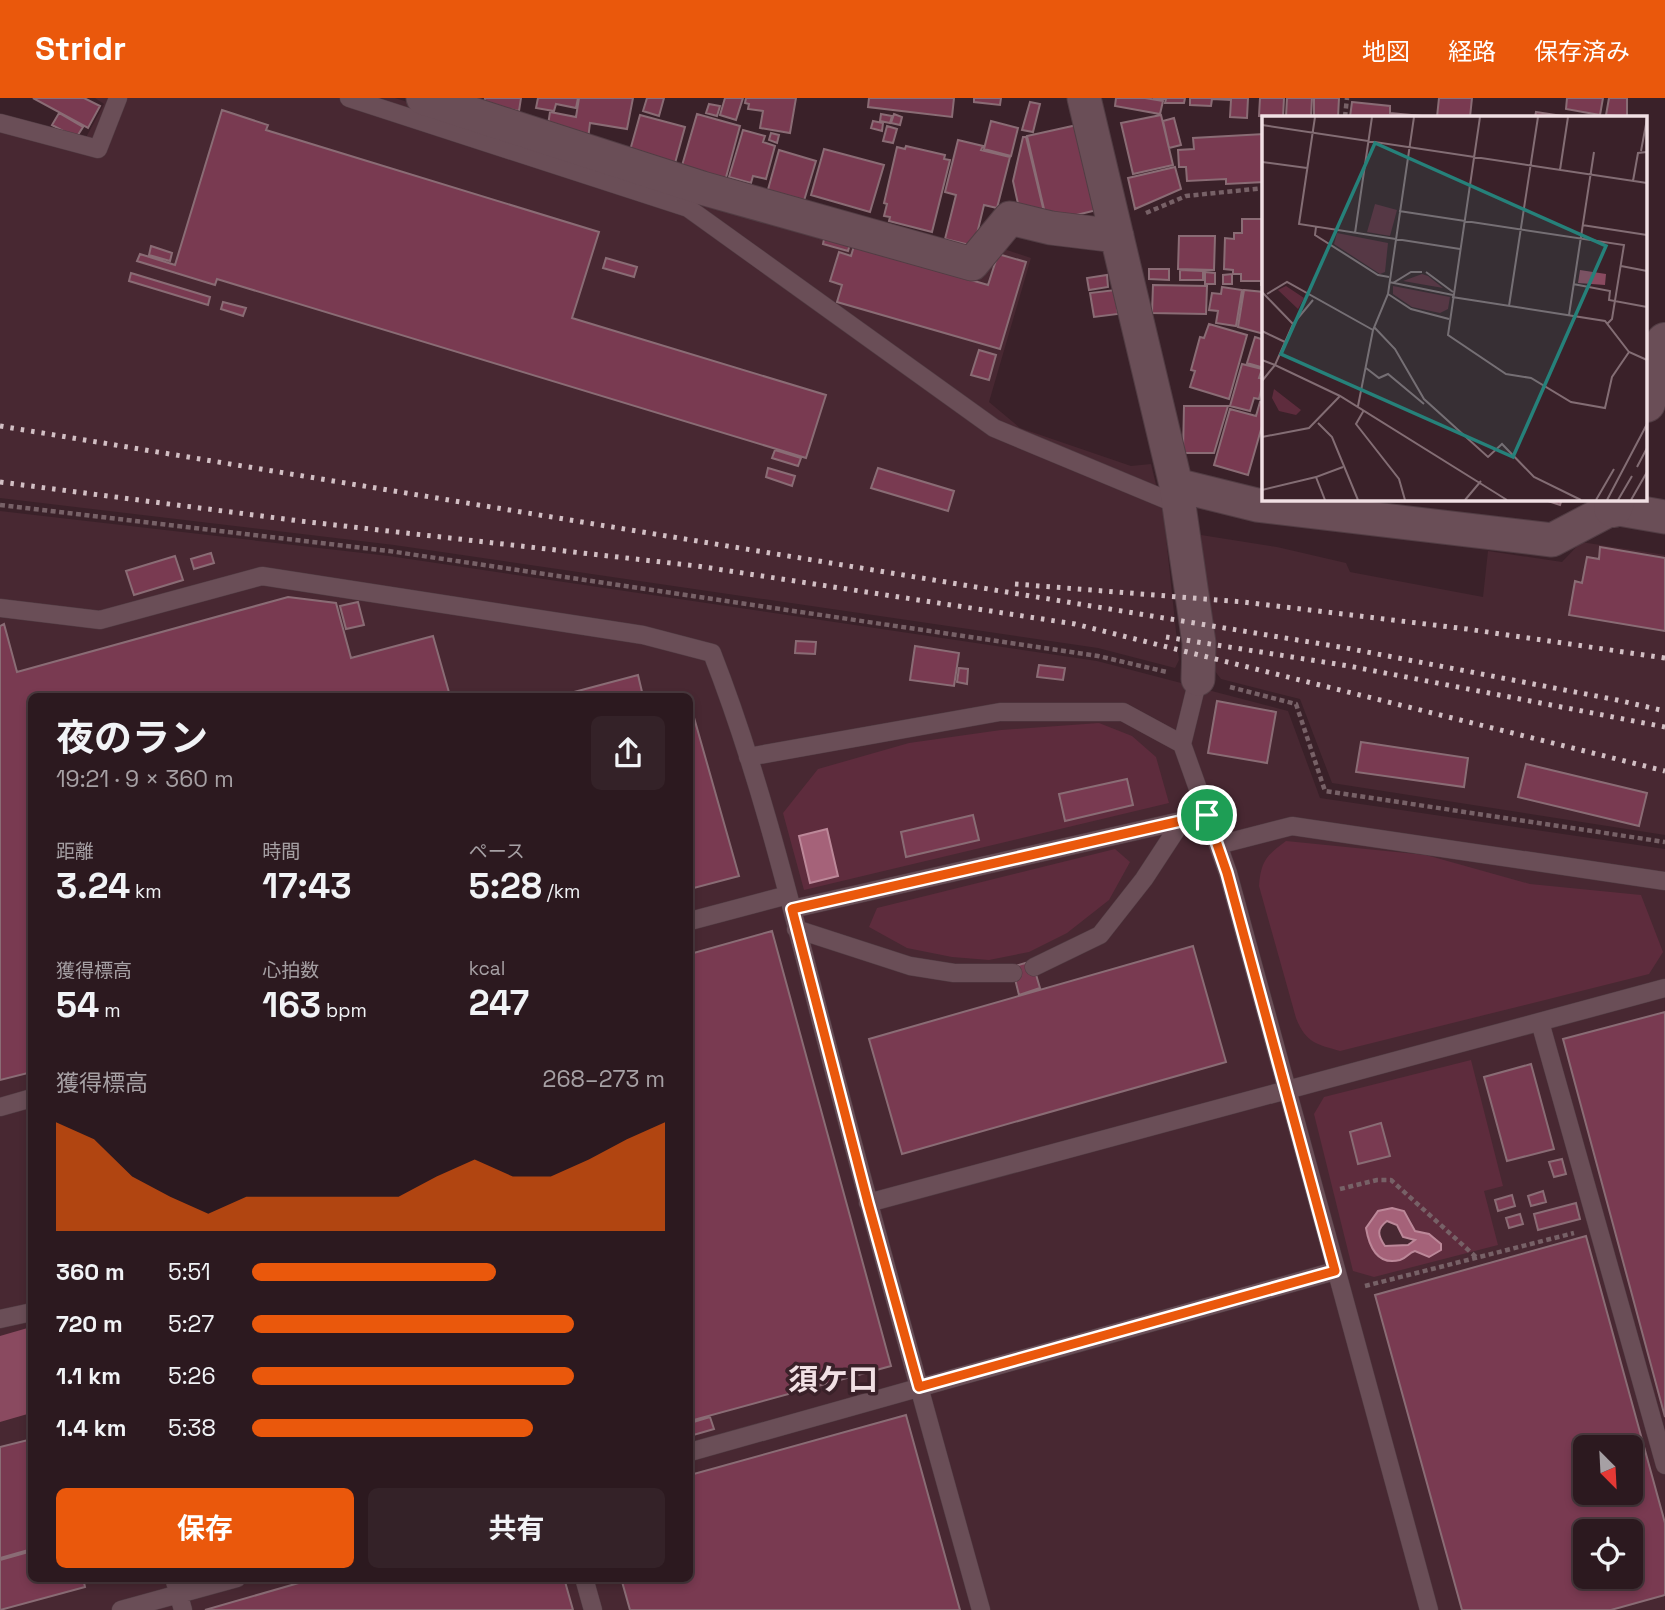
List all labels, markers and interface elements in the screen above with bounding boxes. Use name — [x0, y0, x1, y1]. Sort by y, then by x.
text: Stridr — [35, 28, 126, 70]
text: 地図 — [1362, 36, 1410, 67]
text: 経路 — [1448, 36, 1496, 67]
text: 保存済み — [1534, 36, 1630, 67]
inset map — [1262, 116, 1648, 500]
text: 夜のラン — [56, 714, 208, 762]
button: share — [591, 716, 665, 790]
text: 19:21 · 9 × 360 m — [56, 764, 234, 794]
pin — [1177, 785, 1237, 845]
icon: arrive — [1188, 796, 1226, 834]
text: 距離 — [56, 839, 94, 864]
text: 時間 — [262, 839, 300, 864]
text: ペース — [469, 839, 525, 864]
text: 3.24 — [56, 864, 130, 908]
text: 17:43 — [262, 864, 352, 908]
text: 5:28 — [469, 864, 542, 908]
text: km — [130, 879, 162, 904]
text: /km — [542, 879, 580, 904]
text: kcal — [469, 956, 505, 981]
text: 獲得標高 — [56, 958, 132, 983]
text: 心拍数 — [262, 958, 319, 983]
text: 247 — [469, 981, 529, 1025]
text: 54 — [56, 983, 99, 1027]
text: 163 — [262, 983, 321, 1027]
text: m — [99, 998, 121, 1023]
text: bpm — [321, 998, 367, 1023]
text: 268–273 m — [543, 1064, 665, 1094]
text: 獲得標高 — [56, 1068, 148, 1098]
text: 360 m — [56, 1257, 125, 1287]
text: 5:51 — [168, 1257, 211, 1287]
text: 720 m — [56, 1309, 123, 1339]
text: 5:27 — [168, 1309, 214, 1339]
district label: 須ケ口 — [788, 1360, 878, 1399]
text: 1.1 km — [56, 1361, 121, 1391]
text: 5:26 — [168, 1361, 216, 1391]
text: 1.4 km — [56, 1413, 126, 1443]
text: 5:38 — [168, 1413, 216, 1443]
north arrow — [1573, 1435, 1643, 1505]
map controls — [1573, 1435, 1643, 1589]
button: 保存 — [56, 1488, 354, 1568]
button: 共有 — [368, 1488, 665, 1568]
button: locate — [1573, 1519, 1643, 1589]

